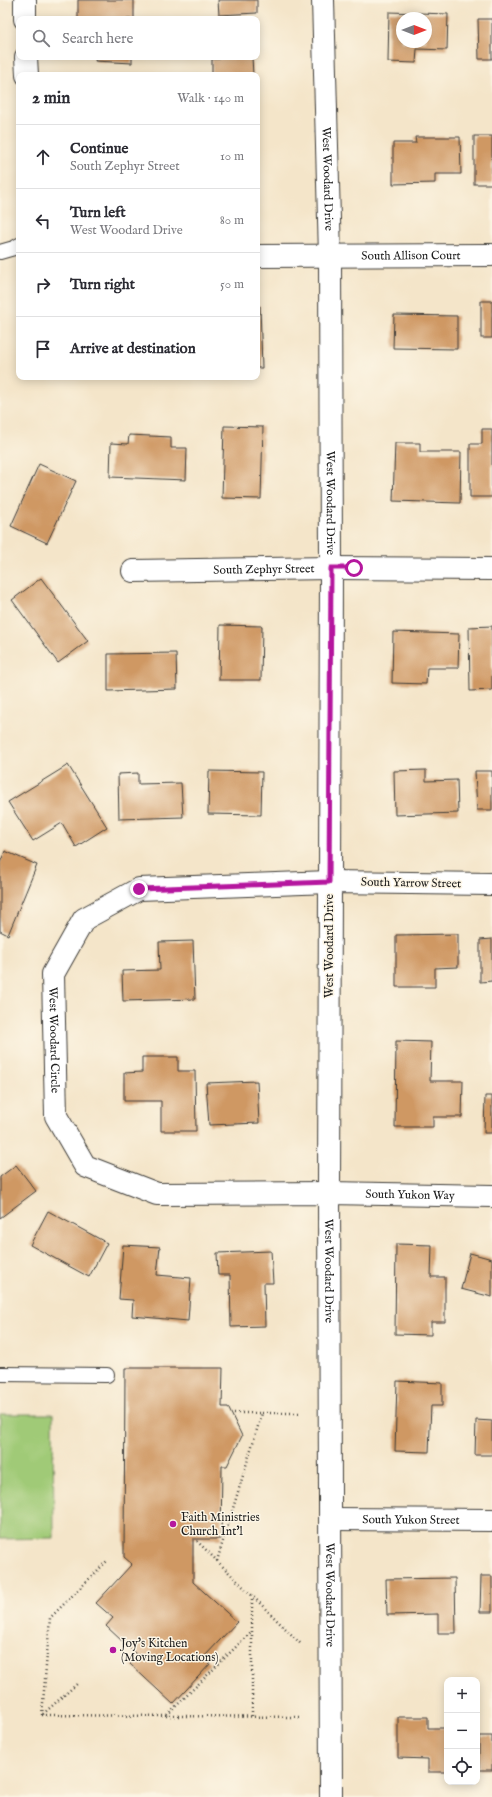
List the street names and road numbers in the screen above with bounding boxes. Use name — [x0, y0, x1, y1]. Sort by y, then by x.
street label: West Woodard Drive — [319, 127, 337, 232]
street label: South Allison Court — [361, 248, 461, 263]
street label: West Woodard Drive — [323, 451, 338, 555]
street label: South Zephyr Street — [213, 561, 315, 578]
street label: South Yarrow Street — [361, 875, 461, 891]
street label: West Woodard Drive — [322, 894, 337, 998]
street label: West Woodard Circle — [46, 987, 63, 1094]
street label: South Yukon Way — [365, 1186, 455, 1203]
street label: West Woodard Drive — [322, 1219, 337, 1323]
street label: South Yukon Street — [362, 1512, 460, 1527]
street label: West Woodard Drive — [323, 1543, 338, 1647]

